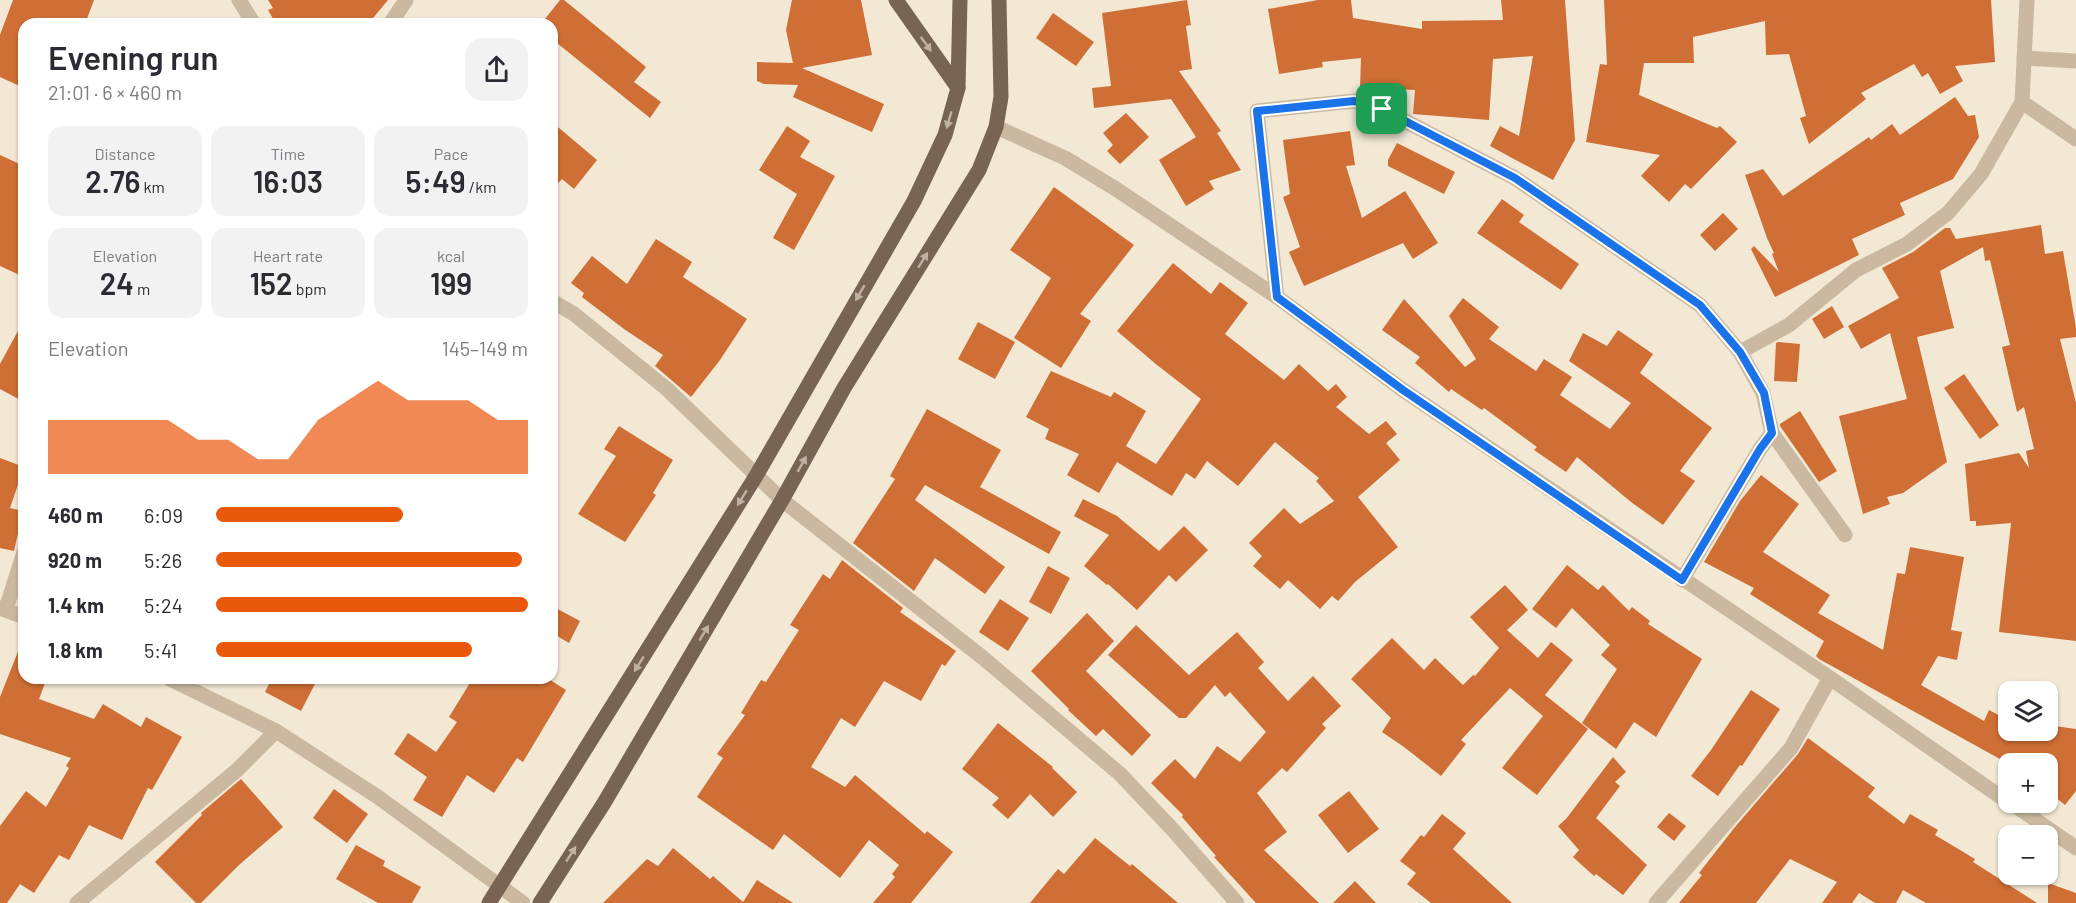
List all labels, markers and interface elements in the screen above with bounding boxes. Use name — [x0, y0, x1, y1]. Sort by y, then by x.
text: Evening run — [48, 37, 218, 77]
one-way arrow — [920, 37, 932, 52]
button: share — [465, 38, 528, 101]
text: 21:01 · 6 × 460 m — [48, 80, 182, 104]
pin — [1356, 83, 1407, 134]
icon: arrive — [1365, 92, 1398, 125]
one-way arrow — [944, 111, 954, 129]
text: Distance — [95, 144, 155, 163]
text: Time — [271, 144, 305, 163]
text: Pace — [434, 144, 468, 163]
text: 2.76 — [85, 163, 140, 199]
text: 16:03 — [253, 163, 323, 199]
text: 5:49 — [406, 163, 466, 199]
text: km — [140, 177, 165, 196]
text: /km — [466, 177, 496, 196]
text: Elevation — [93, 246, 157, 265]
text: Heart rate — [253, 246, 323, 265]
text: kcal — [437, 246, 465, 265]
one-way arrow — [917, 252, 928, 268]
text: 24 — [100, 265, 134, 301]
text: 152 — [249, 265, 293, 301]
text: 199 — [430, 265, 472, 301]
text: m — [134, 279, 150, 298]
text: bpm — [293, 279, 327, 298]
one-way arrow — [855, 285, 865, 302]
text: Elevation — [48, 336, 129, 360]
text: 145–149 m — [442, 336, 528, 360]
one-way arrow — [797, 455, 807, 472]
one-way arrow — [736, 490, 747, 506]
text: 460 m — [48, 503, 103, 527]
text: 6:09 — [144, 503, 183, 527]
text: 920 m — [48, 548, 102, 572]
text: 5:26 — [144, 548, 182, 572]
text: 1.4 km — [48, 593, 104, 617]
text: 5:24 — [144, 593, 183, 617]
one-way arrow — [699, 625, 710, 641]
text: 1.8 km — [48, 638, 103, 662]
text: 5:41 — [144, 638, 177, 662]
one-way arrow — [633, 656, 644, 672]
map controls — [1998, 681, 2058, 885]
button: layers — [1998, 681, 2058, 741]
button: + — [1998, 753, 2058, 813]
button: − — [1998, 825, 2058, 885]
one-way arrow — [566, 846, 577, 862]

